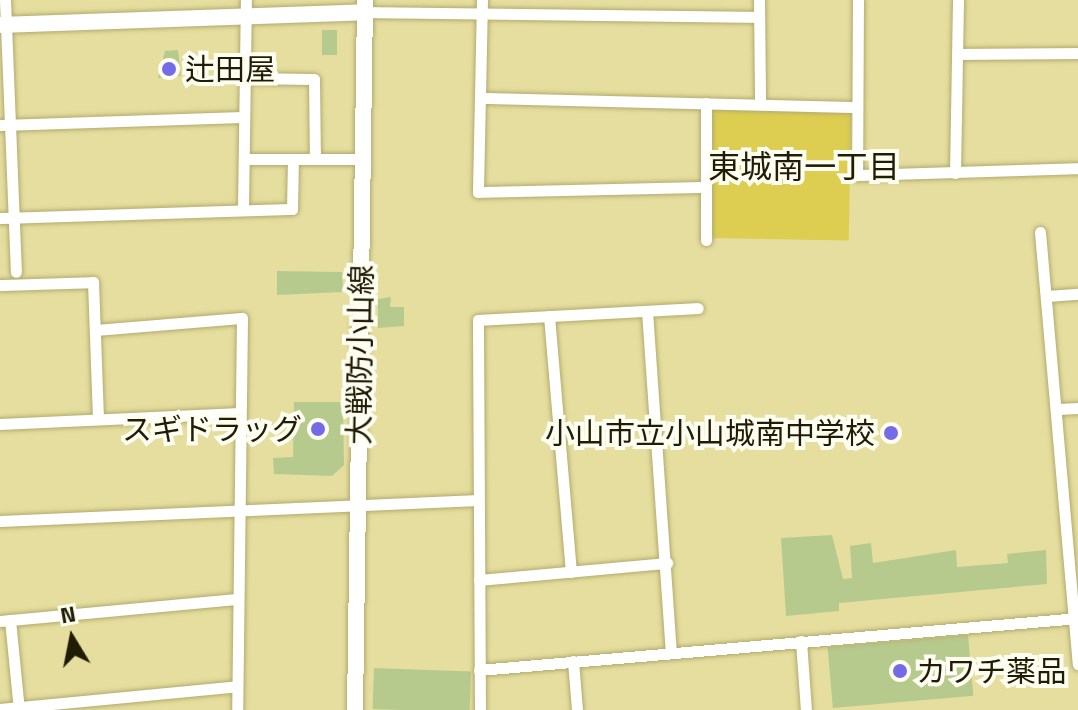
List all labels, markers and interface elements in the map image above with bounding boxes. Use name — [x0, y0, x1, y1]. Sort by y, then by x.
place label: 辻田屋 — [185, 51, 275, 87]
marker: 辻田屋 — [160, 60, 178, 78]
district label: 東城南一丁目 — [708, 147, 900, 185]
street label: 大戦防小山線 — [340, 265, 380, 445]
place label: スギドラッグ — [122, 411, 302, 447]
place label: 小山市立小山城南中学校 — [545, 415, 875, 451]
marker: スギドラッグ — [309, 420, 327, 438]
marker: 小山市立小山城南中学校 — [882, 424, 900, 442]
text: N — [57, 596, 78, 632]
north arrow — [32, 598, 112, 678]
place label: カワチ薬品 — [916, 653, 1066, 689]
marker: カワチ薬品 — [891, 662, 909, 680]

